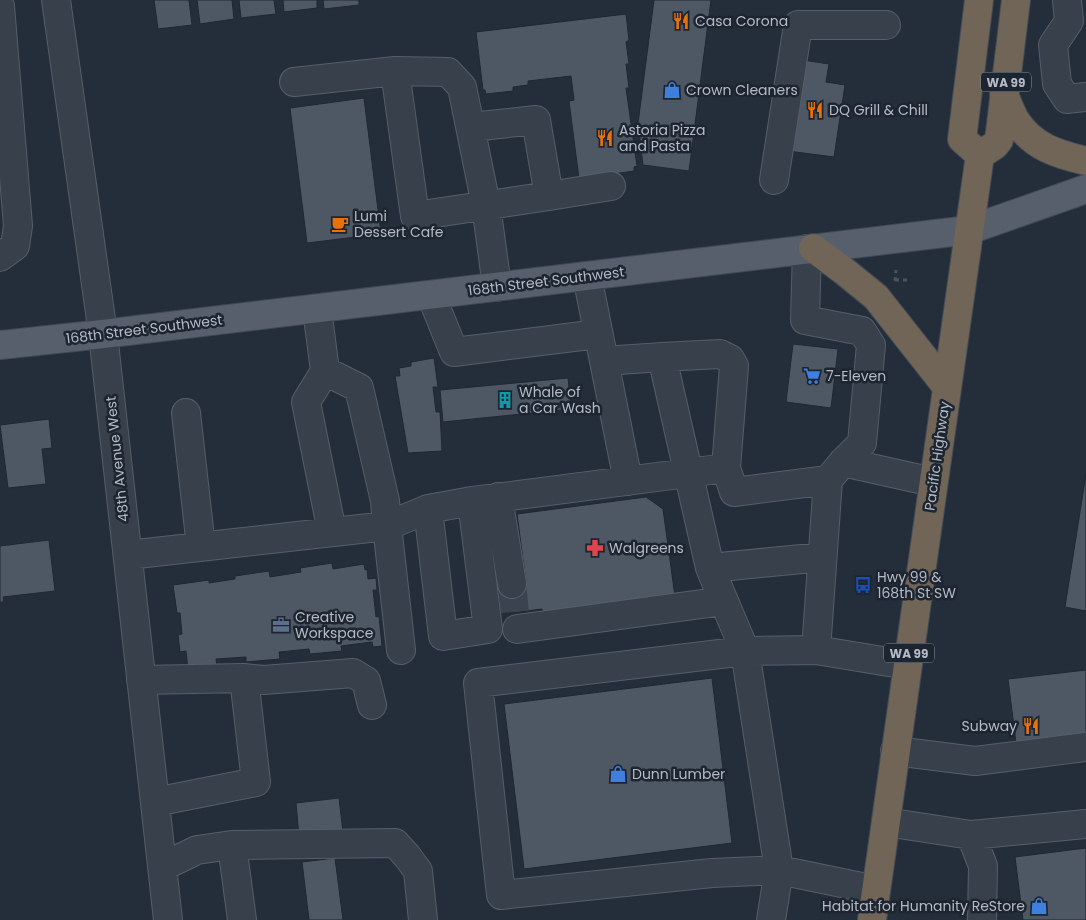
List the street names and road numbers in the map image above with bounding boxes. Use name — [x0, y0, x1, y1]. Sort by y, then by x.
road number: WA 99 — [981, 72, 1031, 91]
street label: 168th Street Southwest — [467, 261, 625, 301]
street label: 168th Street Southwest — [65, 309, 223, 349]
street label: 48th Avenue West — [100, 395, 134, 523]
street label: Pacific Highway — [919, 400, 955, 512]
road number: WA 99 — [884, 644, 934, 662]

